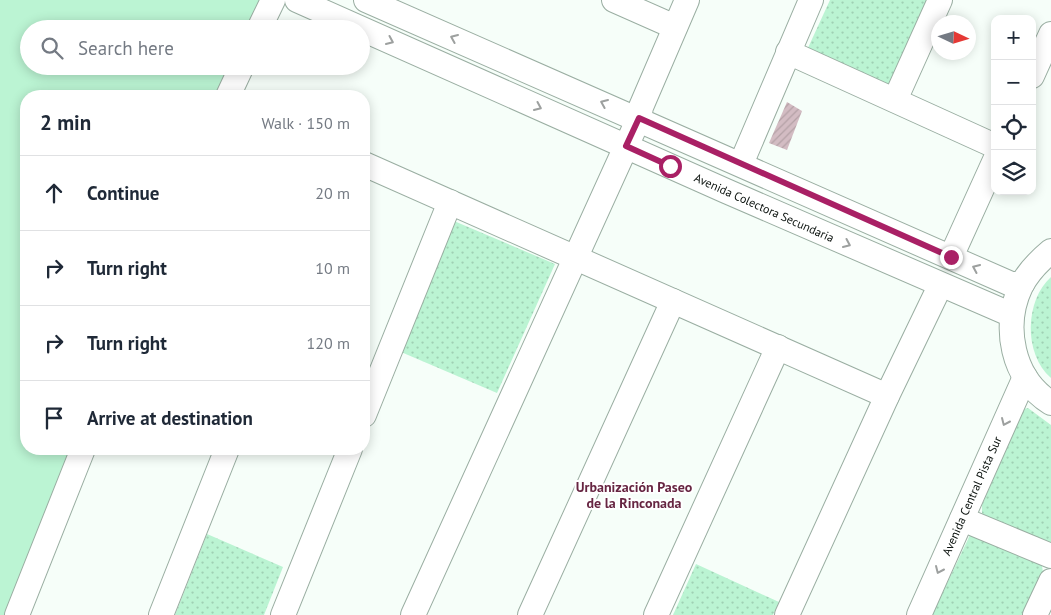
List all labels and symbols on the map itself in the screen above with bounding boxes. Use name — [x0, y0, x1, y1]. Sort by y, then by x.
north arrow — [931, 15, 976, 60]
one-way arrow — [450, 34, 459, 45]
one-way arrow — [385, 35, 394, 46]
one-way arrow — [600, 99, 609, 110]
one-way arrow — [533, 101, 542, 112]
route start — [659, 155, 682, 178]
street label: Avenida Colectora Secundaria — [692, 170, 837, 245]
one-way arrow — [842, 238, 851, 249]
route end — [940, 246, 963, 269]
one-way arrow — [972, 264, 981, 274]
one-way arrow — [1001, 417, 1012, 426]
street label: Avenida Central Pista Sur — [939, 434, 1005, 558]
district label: Urbanización Paseo de la Rinconada — [576, 478, 693, 512]
one-way arrow — [935, 565, 946, 574]

